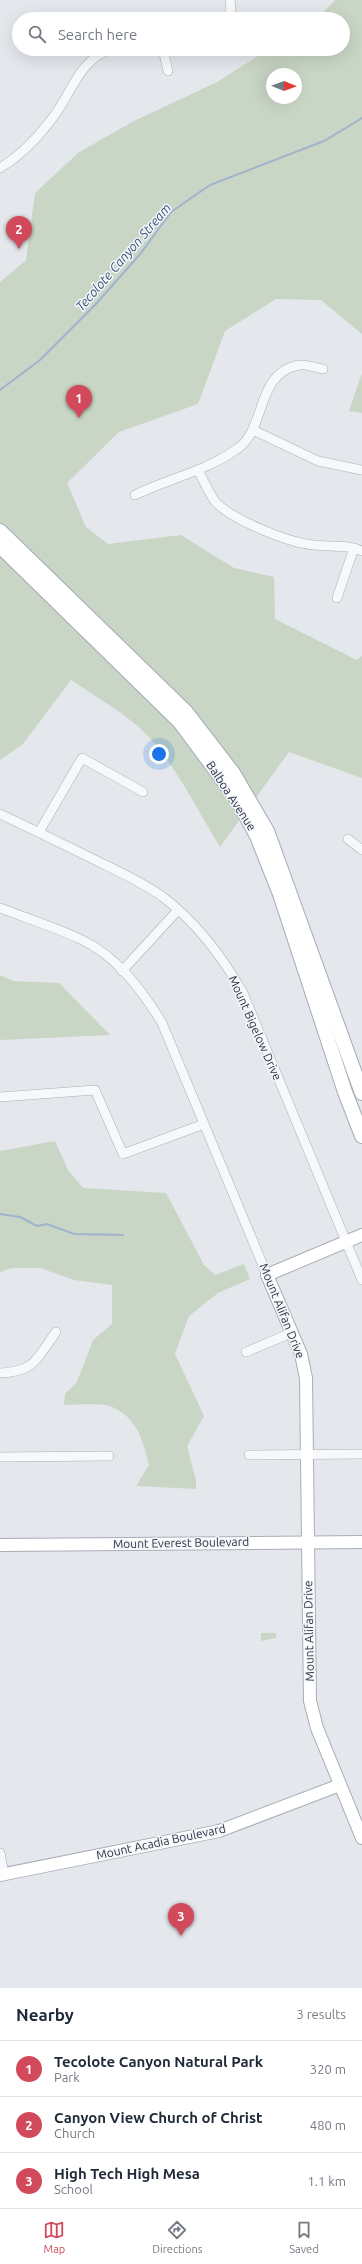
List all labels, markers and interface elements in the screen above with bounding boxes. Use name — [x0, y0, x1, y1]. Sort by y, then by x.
search box — [12, 12, 350, 56]
icon: search — [26, 23, 48, 45]
text: Search here — [58, 26, 137, 43]
north arrow — [266, 68, 302, 104]
water label: Tecolote Canyon Stream — [73, 200, 173, 313]
pin: 2 — [6, 216, 32, 249]
pin: 1 — [66, 385, 92, 418]
your location — [149, 744, 169, 764]
street label: Balboa Avenue — [204, 759, 259, 833]
street label: Mount Bigelow Drive — [226, 973, 284, 1082]
street label: Mount Alifan Drive — [257, 1261, 307, 1360]
street label: Mount Everest Boulevard — [113, 1535, 249, 1550]
street label: Mount Alifan Drive — [301, 1580, 316, 1682]
street label: Mount Acadia Boulevard — [95, 1821, 227, 1862]
pin: 3 — [168, 1903, 194, 1936]
text: Nearby — [16, 2005, 74, 2024]
text: 3 results — [296, 2007, 346, 2021]
text: Tecolote Canyon Natural Park — [54, 2053, 263, 2070]
text: 1 — [25, 2062, 33, 2076]
text: 320 m — [310, 2062, 346, 2076]
text: Park — [54, 2070, 80, 2084]
text: Canyon View Church of Christ — [54, 2109, 263, 2126]
text: 2 — [25, 2118, 33, 2132]
text: 480 m — [310, 2118, 346, 2132]
text: Church — [54, 2126, 95, 2140]
text: High Tech High Mesa — [54, 2165, 200, 2182]
text: 3 — [25, 2174, 33, 2188]
text: 1.1 km — [307, 2174, 346, 2188]
text: School — [54, 2182, 93, 2196]
tab: Map — [43, 2219, 65, 2255]
tab: Directions — [152, 2219, 203, 2255]
tab: Saved — [289, 2219, 319, 2255]

